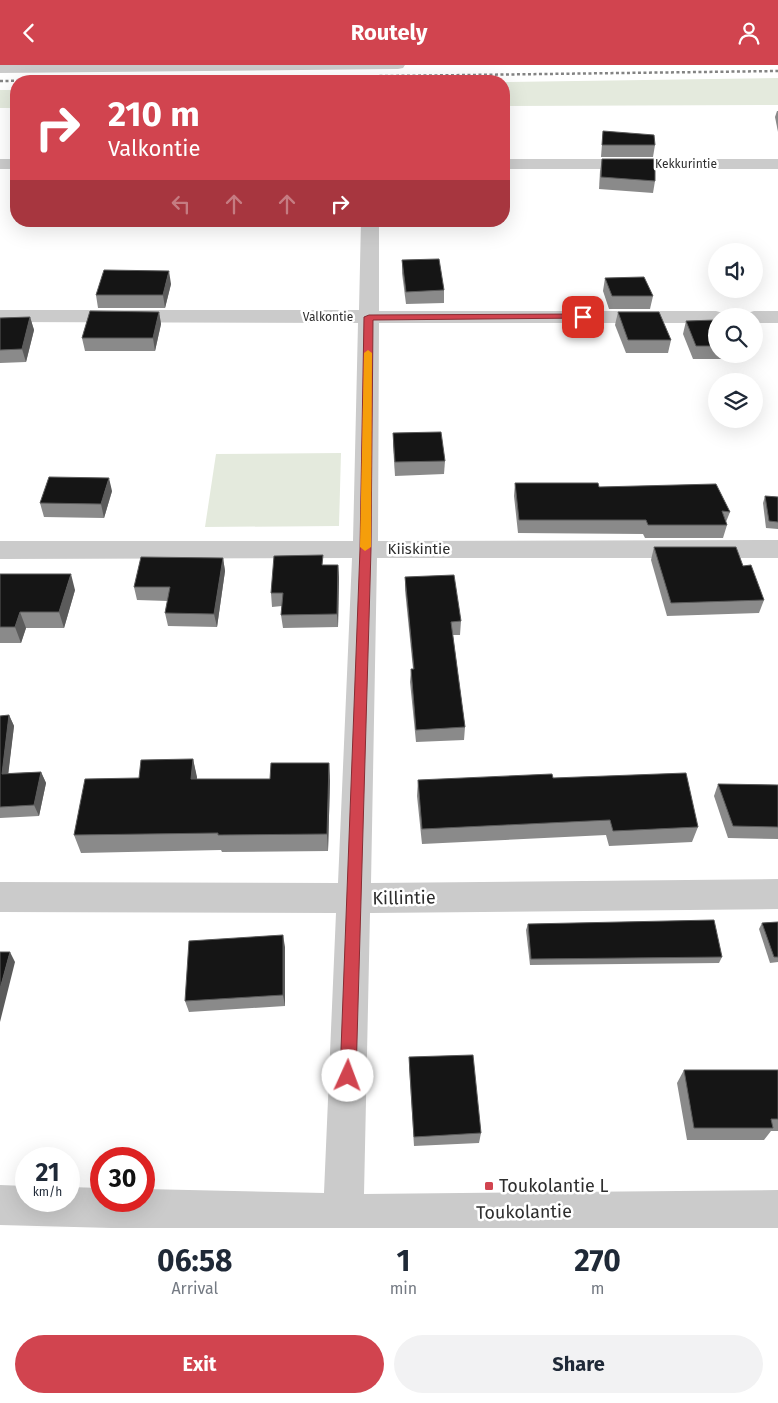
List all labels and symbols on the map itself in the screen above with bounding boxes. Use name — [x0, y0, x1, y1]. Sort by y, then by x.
street label: Kekkurintie — [655, 157, 717, 171]
pin — [562, 296, 604, 338]
street label: Valkontie — [303, 310, 353, 324]
street label: Kiiskintie — [388, 540, 450, 558]
street label: Killintie — [372, 886, 436, 910]
position arrow — [321, 1049, 373, 1101]
speed limit sign: 30 — [90, 1147, 155, 1212]
place label: Toukolantie L — [499, 1175, 609, 1197]
marker: Toukolantie L — [483, 1180, 495, 1192]
street label: Toukolantie — [476, 1200, 572, 1224]

